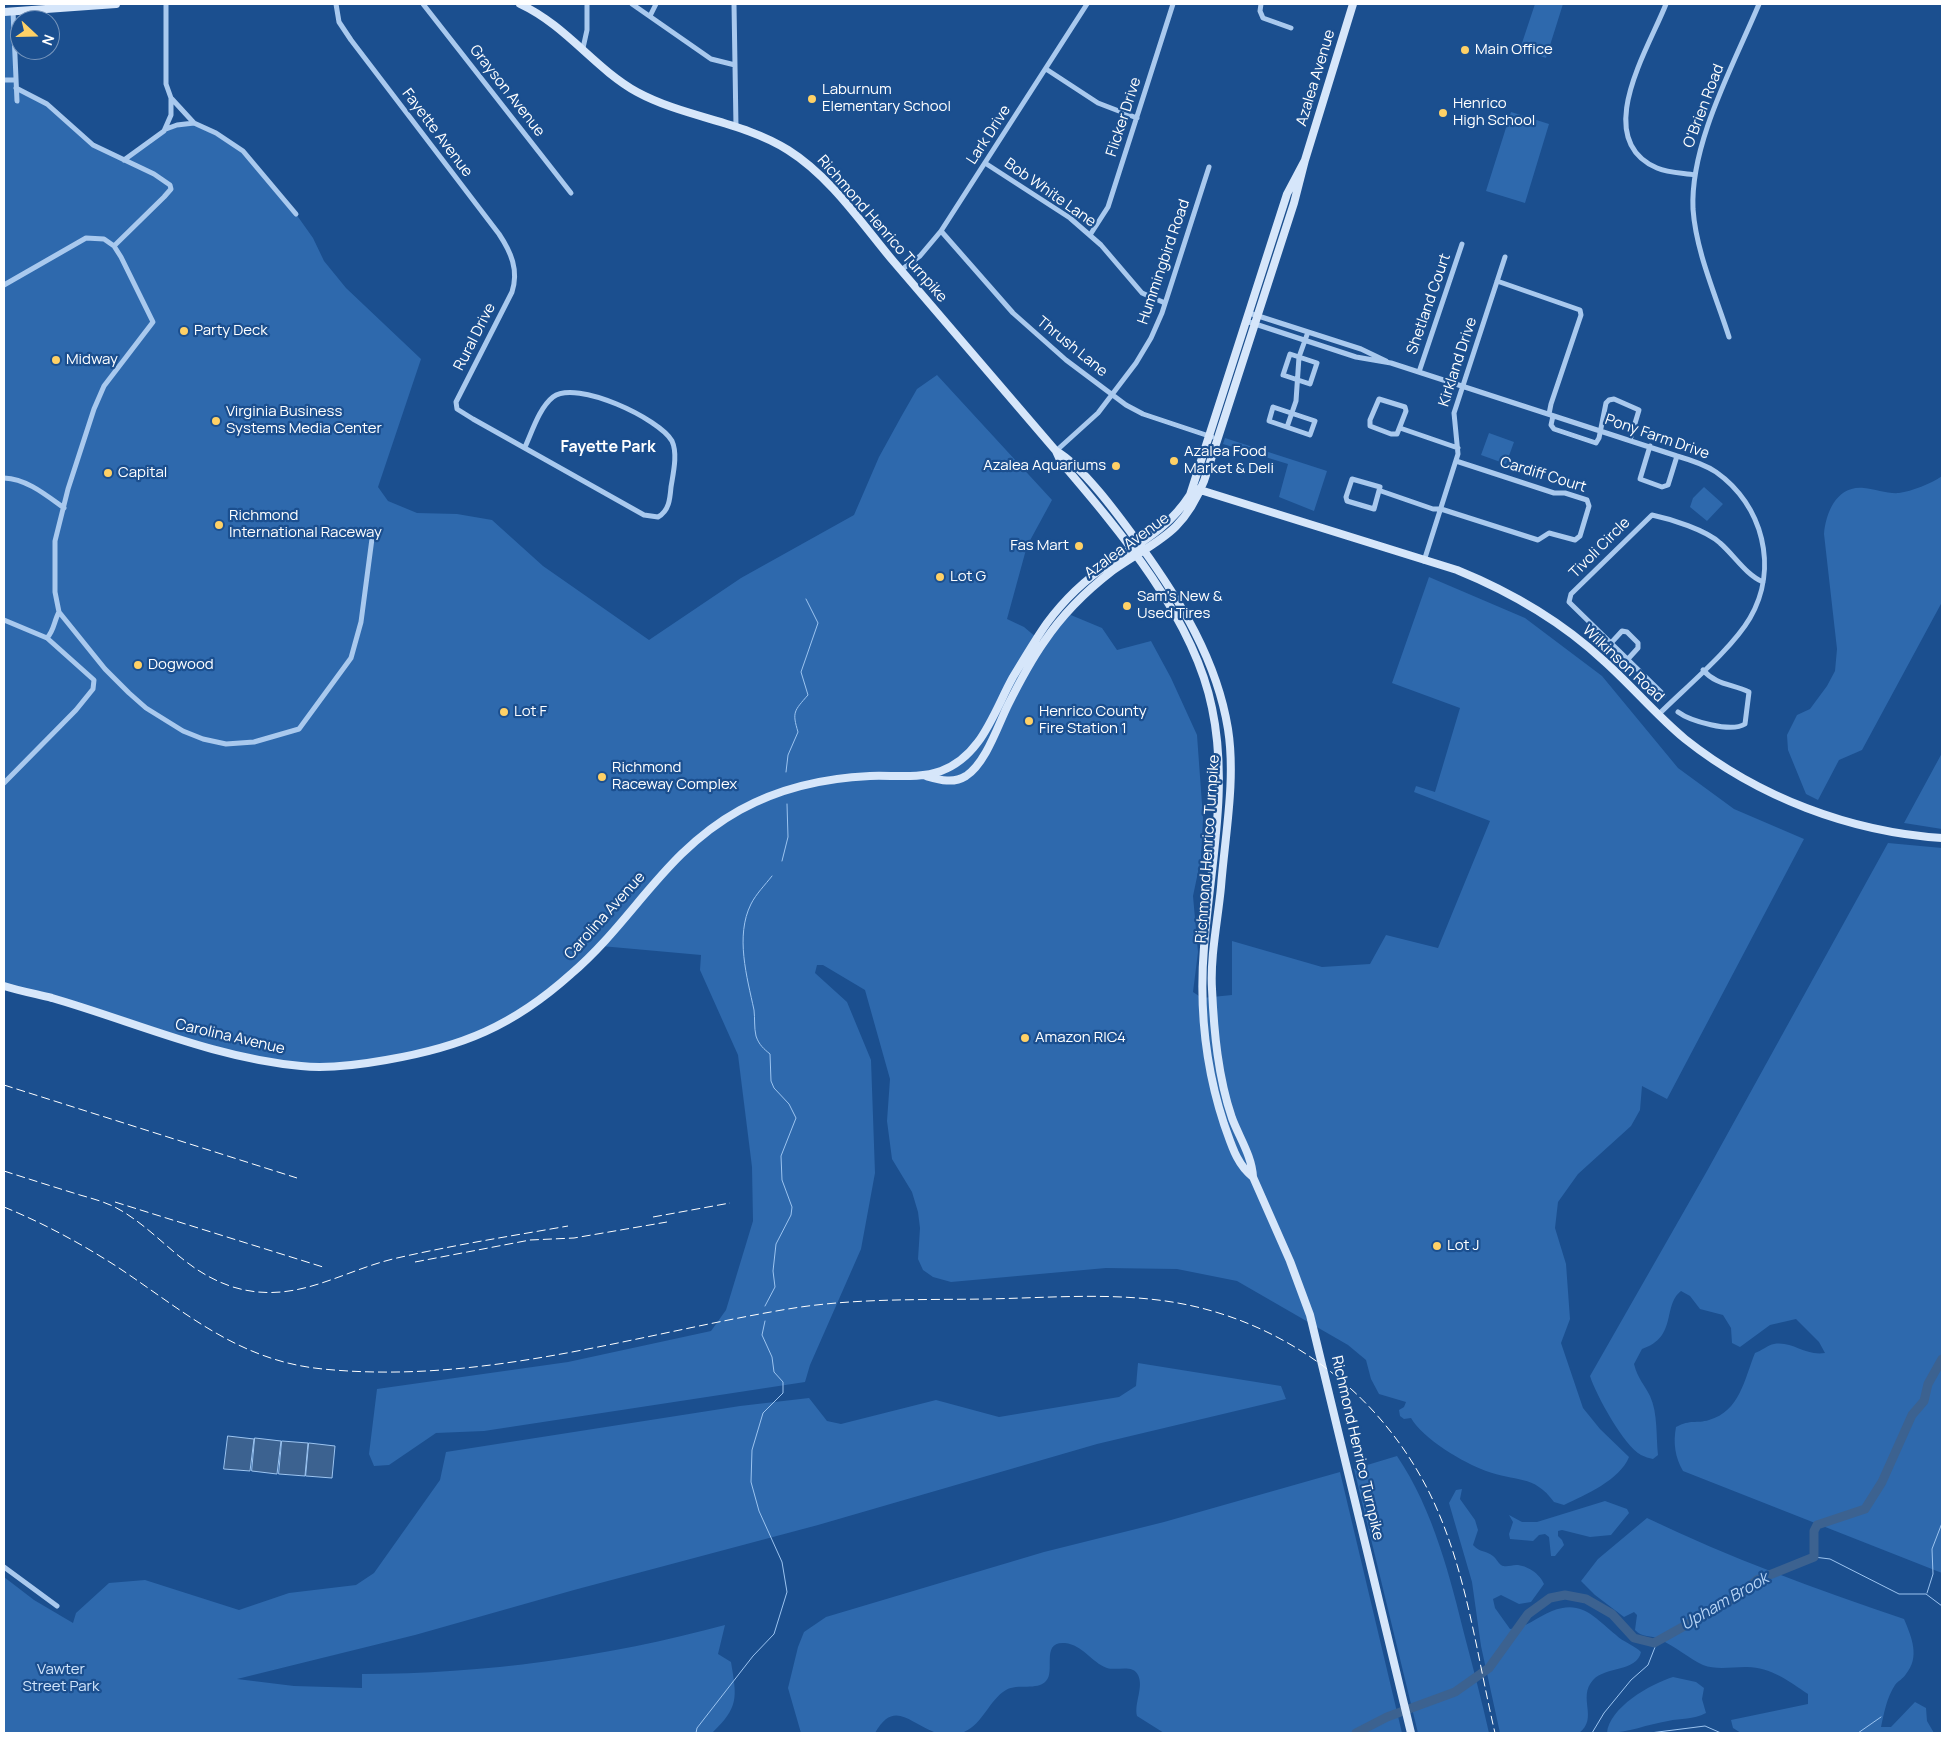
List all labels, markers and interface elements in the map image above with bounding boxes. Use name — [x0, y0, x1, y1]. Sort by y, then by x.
north arrow — [10, 10, 60, 60]
street label: Azalea Avenue — [1293, 27, 1339, 129]
text: N — [38, 32, 59, 48]
place label: Main Office — [1475, 41, 1553, 59]
street label: Grayson Avenue — [466, 42, 548, 140]
marker: Main Office — [1459, 44, 1471, 56]
street label: O'Brien Road — [1680, 62, 1728, 150]
street label: Flicker Drive — [1103, 75, 1145, 159]
place label: Laburnum Elementary School — [822, 81, 951, 116]
street label: Fayette Avenue — [398, 85, 476, 181]
marker: Laburnum Elementary School — [806, 93, 818, 105]
place label: Henrico High School — [1453, 95, 1535, 130]
street label: Lark Drive — [963, 102, 1015, 168]
marker: Henrico High School — [1437, 107, 1449, 119]
street label: Richmond Henrico Turnpike — [813, 152, 951, 306]
street label: Bob White Lane — [1001, 155, 1099, 231]
street label: Hummingbird Road — [1134, 197, 1194, 327]
street label: Shetland Court — [1403, 251, 1455, 357]
street label: Rural Drive — [450, 300, 500, 374]
street label: Thrush Lane — [1033, 313, 1111, 381]
street label: Kirkland Drive — [1435, 315, 1481, 409]
place label: Party Deck — [194, 322, 268, 340]
marker: Party Deck — [178, 325, 190, 337]
place label: Midway — [66, 351, 118, 369]
marker: Midway — [50, 354, 62, 366]
place label: Virginia Business Systems Media Center — [226, 403, 382, 438]
street label: Pony Farm Drive — [1602, 411, 1712, 463]
marker: Virginia Business Systems Media Center — [210, 415, 222, 427]
district label: Fayette Park — [560, 438, 656, 458]
place label: Azalea Food Market & Deli — [1184, 443, 1274, 478]
street label: Cardiff Court — [1498, 453, 1588, 497]
marker: Azalea Food Market & Deli — [1168, 455, 1180, 467]
place label: Azalea Aquariums — [983, 457, 1106, 475]
marker: Azalea Aquariums — [1110, 460, 1122, 472]
place label: Capital — [118, 464, 167, 482]
marker: Capital — [102, 467, 114, 479]
place label: Richmond International Raceway — [229, 507, 382, 542]
street label: Azalea Avenue — [1081, 509, 1173, 583]
street label: Tivoli Circle — [1566, 514, 1634, 582]
marker: Richmond International Raceway — [213, 519, 225, 531]
place label: Fas Mart — [1010, 537, 1069, 555]
marker: Fas Mart — [1073, 540, 1085, 552]
place label: Lot G — [950, 568, 986, 586]
marker: Lot G — [934, 571, 946, 583]
place label: Sam's New & Used Tires — [1137, 588, 1223, 623]
marker: Sam's New & Used Tires — [1121, 600, 1133, 612]
street label: Wilkinson Road — [1579, 622, 1667, 706]
place label: Dogwood — [148, 656, 214, 674]
marker: Dogwood — [132, 659, 144, 671]
place label: Lot F — [514, 703, 547, 721]
place label: Henrico County Fire Station 1 — [1039, 703, 1147, 738]
marker: Lot F — [498, 706, 510, 718]
marker: Henrico County Fire Station 1 — [1023, 715, 1035, 727]
street label: Richmond Henrico Turnpike — [1192, 754, 1224, 944]
place label: Richmond Raceway Complex — [612, 759, 737, 794]
marker: Richmond Raceway Complex — [596, 771, 608, 783]
street label: Carolina Avenue — [561, 868, 649, 964]
street label: Carolina Avenue — [174, 1016, 286, 1058]
place label: Amazon RIC4 — [1035, 1029, 1126, 1047]
marker: Amazon RIC4 — [1019, 1032, 1031, 1044]
place label: Lot J — [1447, 1237, 1479, 1255]
marker: Lot J — [1431, 1240, 1443, 1252]
street label: Richmond Henrico Turnpike — [1327, 1354, 1387, 1542]
water label: Upham Brook — [1678, 1569, 1772, 1635]
park label: Vawter Street Park — [23, 1661, 99, 1696]

